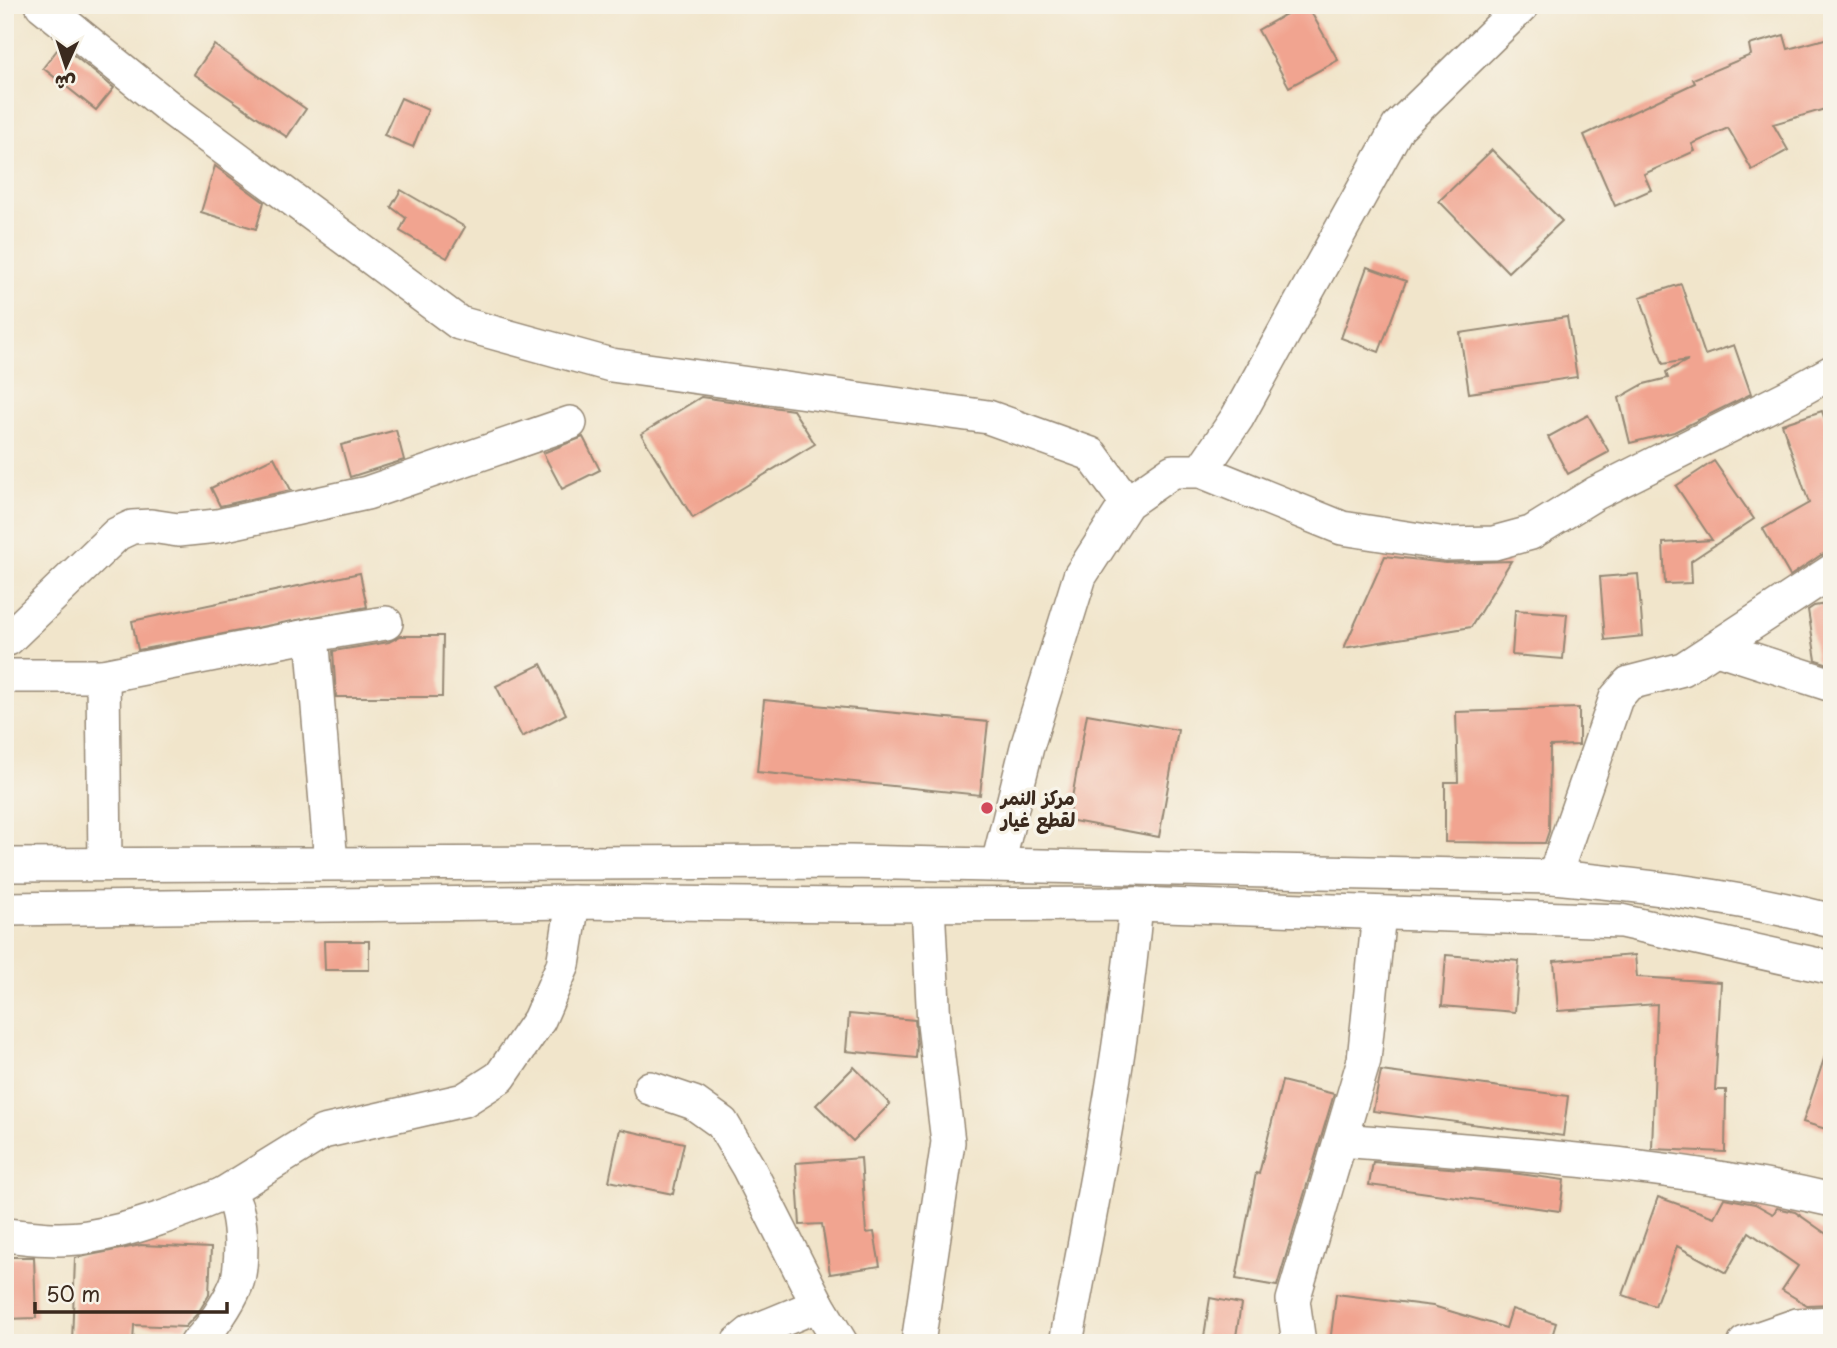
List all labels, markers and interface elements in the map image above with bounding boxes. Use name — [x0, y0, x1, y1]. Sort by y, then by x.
north arrow — [32, 32, 102, 102]
text: ش — [54, 69, 76, 99]
place label: مركز النمر لقطع غيار — [999, 783, 1075, 834]
marker: مركز النمر لقطع غيار — [979, 800, 995, 816]
scale bar — [35, 1271, 228, 1315]
text: 50 m — [46, 1277, 100, 1309]

